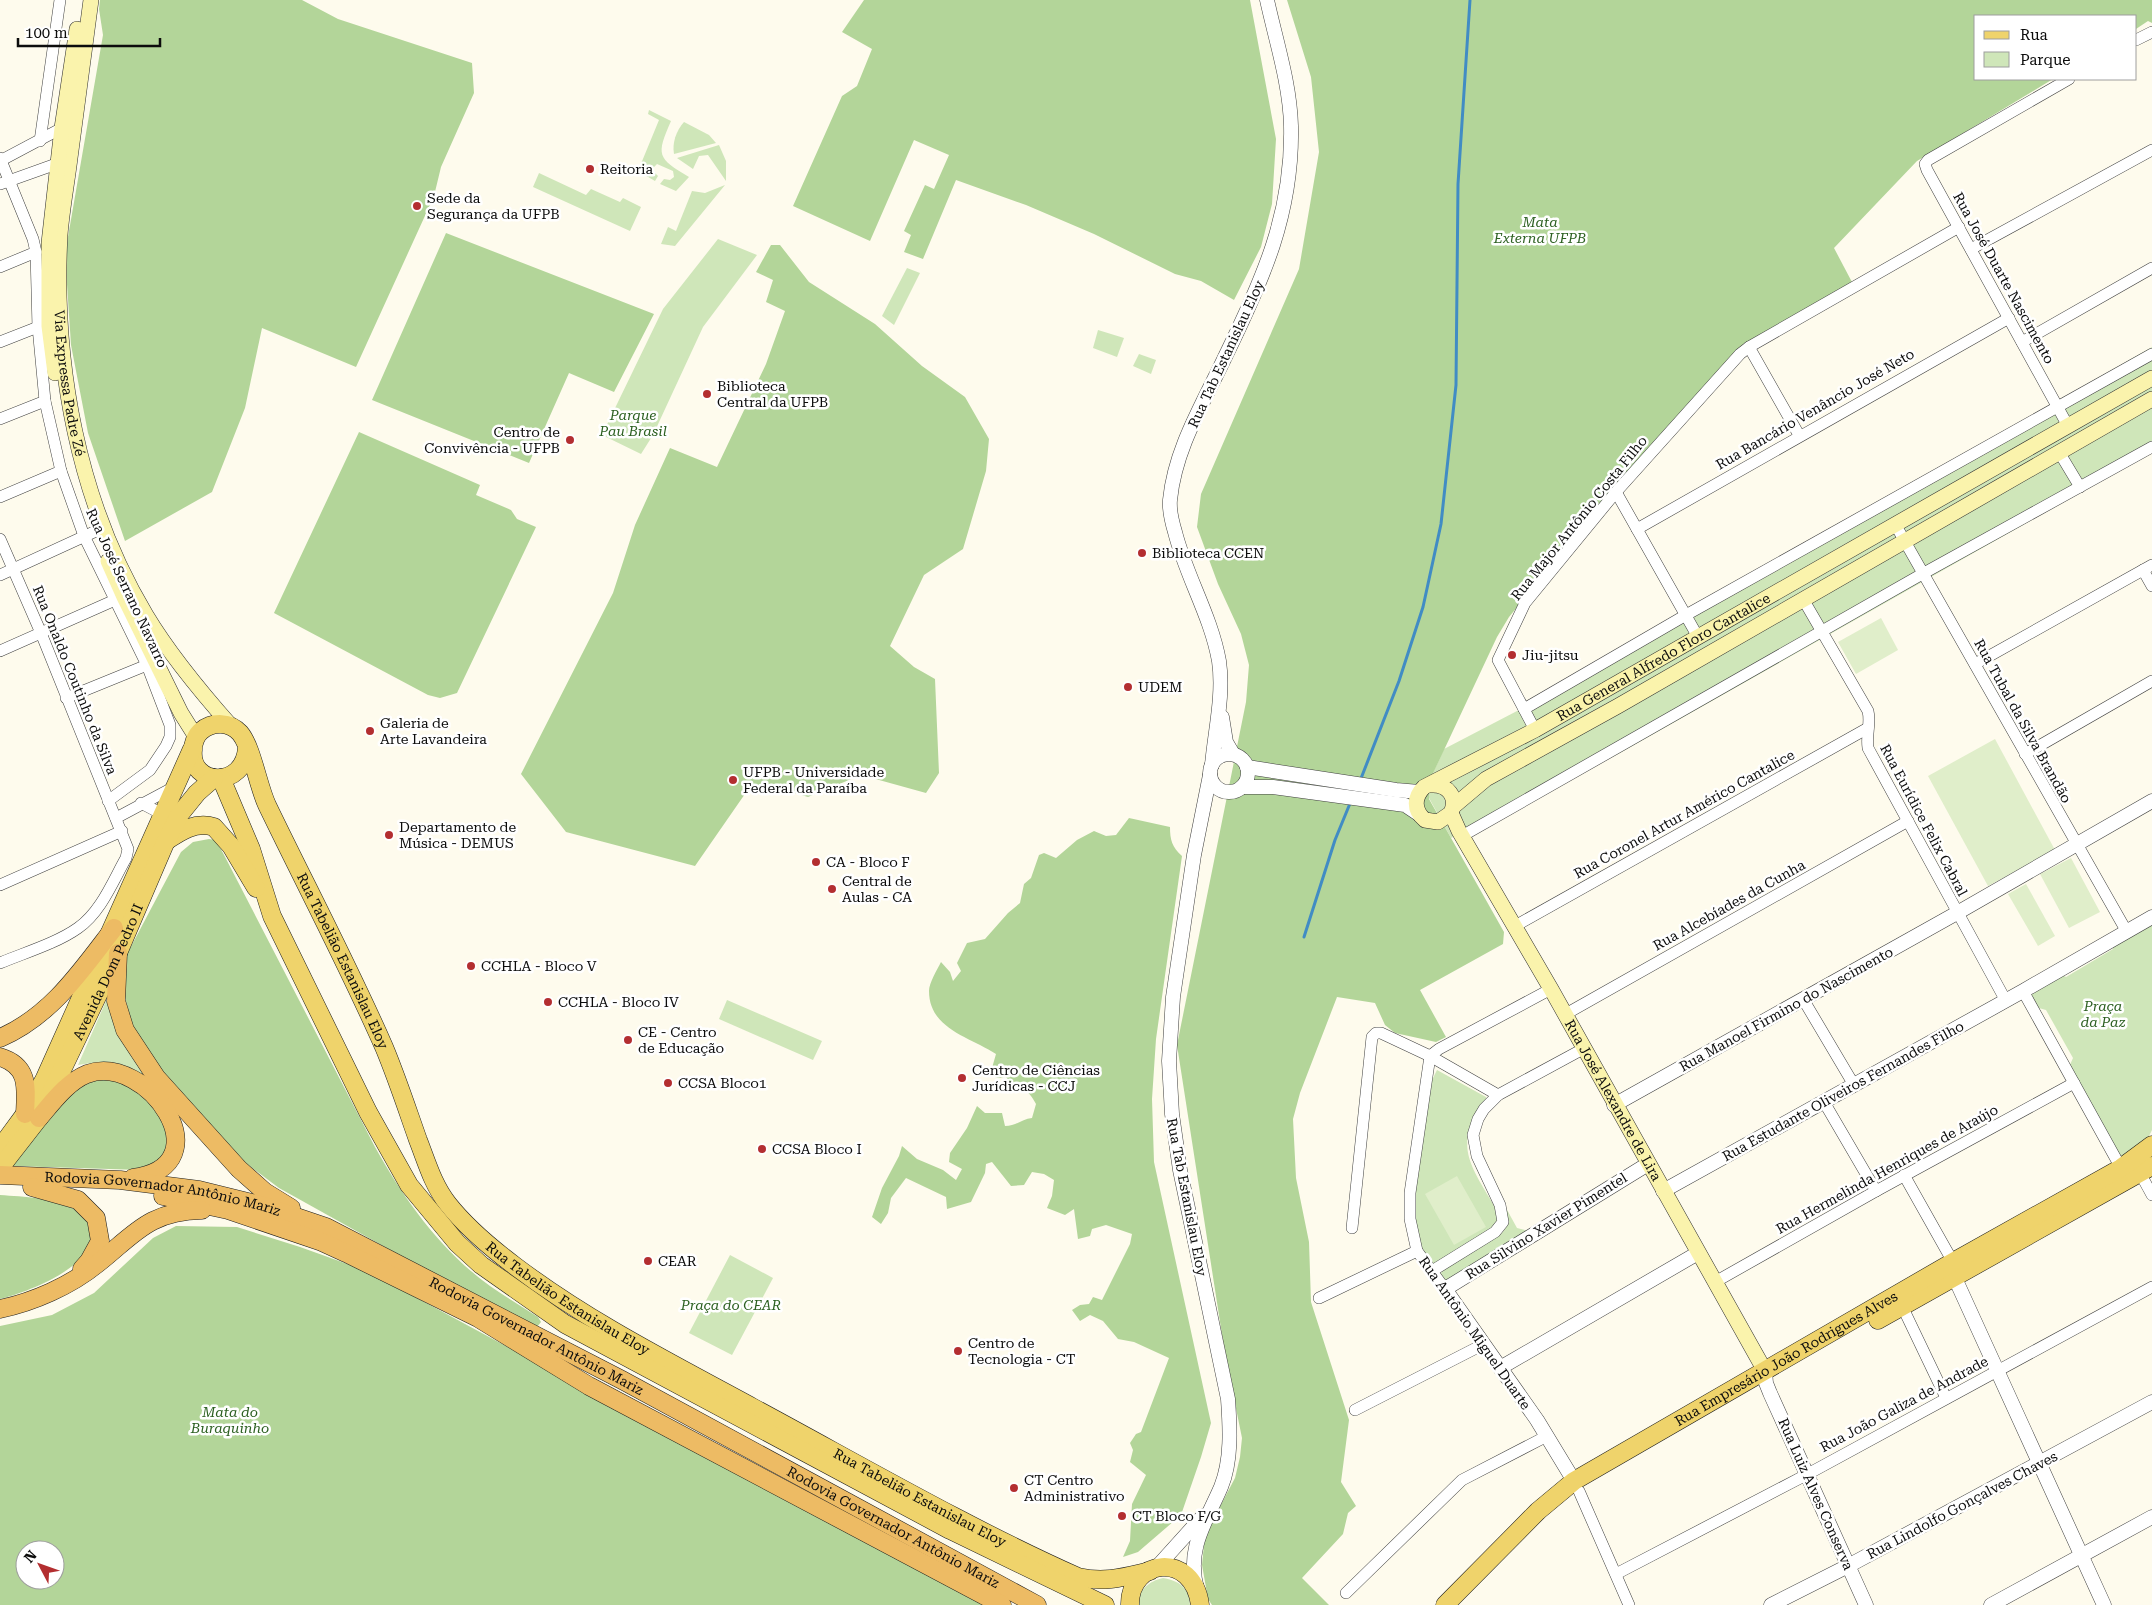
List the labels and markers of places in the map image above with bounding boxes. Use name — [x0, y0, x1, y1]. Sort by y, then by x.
place label: Reitoria — [600, 161, 654, 177]
marker: Reitoria — [584, 163, 596, 175]
place label: Sede da Segurança da UFPB — [427, 190, 560, 222]
marker: Sede da Segurança da UFPB — [411, 200, 423, 212]
place label: Biblioteca Central da UFPB — [717, 378, 828, 410]
marker: Biblioteca Central da UFPB — [701, 388, 713, 400]
place label: Centro de Convivência - UFPB — [424, 424, 560, 456]
marker: Centro de Convivência - UFPB — [564, 434, 576, 446]
place label: Biblioteca CCEN — [1152, 545, 1264, 561]
marker: Biblioteca CCEN — [1136, 547, 1148, 559]
place label: Jiu-jitsu — [1522, 647, 1579, 663]
marker: Jiu-jitsu — [1506, 649, 1518, 661]
place label: UDEM — [1138, 679, 1182, 695]
marker: UDEM — [1122, 681, 1134, 693]
place label: Galeria de Arte Lavandeira — [380, 715, 487, 747]
marker: Galeria de Arte Lavandeira — [364, 725, 376, 737]
place label: UFPB - Universidade Federal da Paraíba — [743, 764, 884, 796]
marker: UFPB - Universidade Federal da Paraíba — [727, 774, 739, 786]
place label: Departamento de Música - DEMUS — [399, 819, 517, 851]
marker: Departamento de Música - DEMUS — [383, 829, 395, 841]
place label: CA - Bloco F — [826, 854, 910, 870]
marker: CA - Bloco F — [810, 856, 822, 868]
place label: Central de Aulas - CA — [842, 873, 912, 905]
marker: Central de Aulas - CA — [826, 883, 838, 895]
place label: CCHLA - Bloco V — [481, 958, 597, 974]
marker: CCHLA - Bloco V — [465, 960, 477, 972]
place label: CCHLA - Bloco IV — [558, 994, 679, 1010]
marker: CCHLA - Bloco IV — [542, 996, 554, 1008]
place label: CE - Centro de Educação — [638, 1024, 724, 1056]
marker: CE - Centro de Educação — [622, 1034, 634, 1046]
place label: Centro de Ciências Jurídicas - CCJ — [972, 1062, 1100, 1094]
marker: Centro de Ciências Jurídicas - CCJ — [956, 1072, 968, 1084]
place label: CCSA Bloco1 — [678, 1075, 767, 1091]
marker: CCSA Bloco1 — [662, 1077, 674, 1089]
place label: CCSA Bloco I — [772, 1141, 862, 1157]
marker: CCSA Bloco I — [756, 1143, 768, 1155]
place label: CEAR — [658, 1253, 697, 1269]
marker: CEAR — [642, 1255, 654, 1267]
place label: Centro de Tecnologia - CT — [968, 1335, 1075, 1367]
marker: Centro de Tecnologia - CT — [952, 1345, 964, 1357]
place label: CT Centro Administrativo — [1024, 1472, 1125, 1504]
marker: CT Centro Administrativo — [1008, 1482, 1020, 1494]
place label: CT Bloco F/G — [1132, 1508, 1221, 1524]
marker: CT Bloco F/G — [1116, 1510, 1128, 1522]

